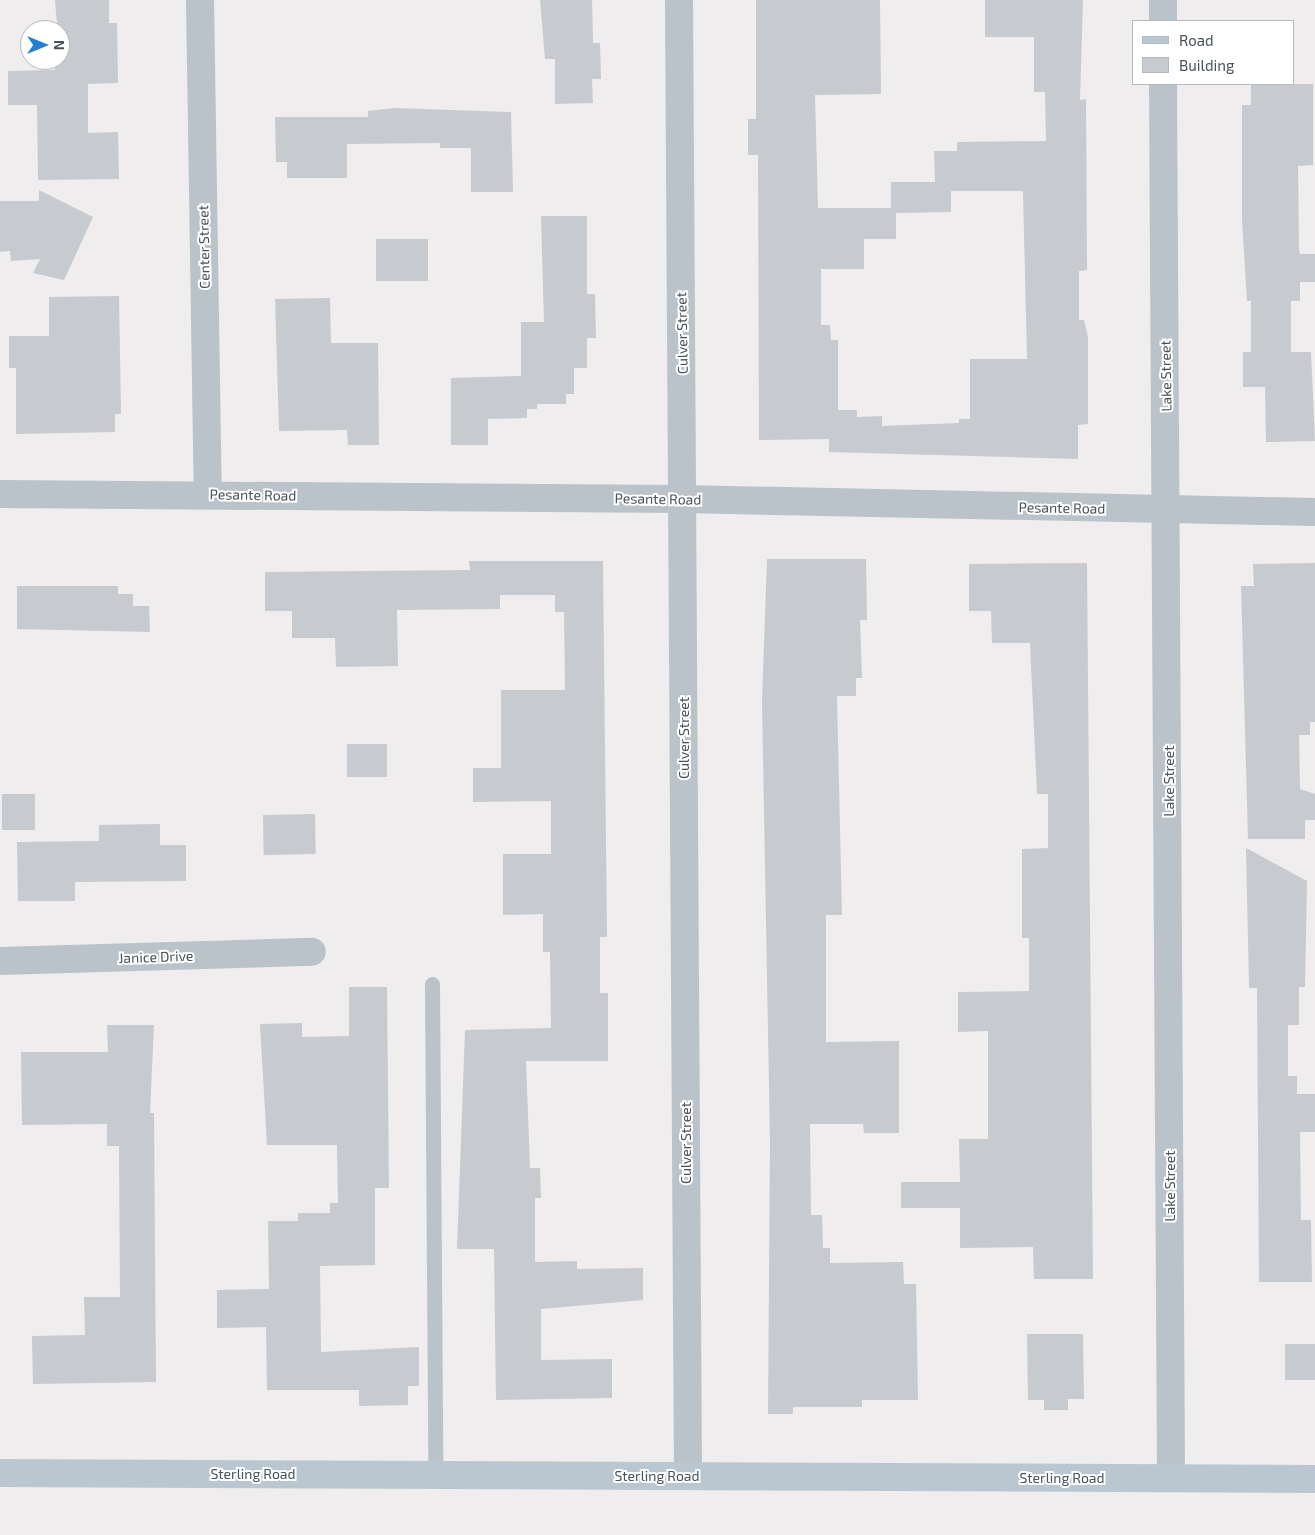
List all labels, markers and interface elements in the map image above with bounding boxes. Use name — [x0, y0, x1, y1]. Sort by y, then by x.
north arrow — [20, 20, 70, 70]
legend — [1132, 20, 1295, 85]
text: Road — [1179, 31, 1214, 49]
text: N — [51, 40, 68, 50]
text: Building — [1179, 56, 1234, 74]
street label: Center Street — [195, 205, 213, 289]
street label: Culver Street — [673, 292, 691, 374]
street label: Lake Street — [1157, 340, 1175, 412]
street label: Pesante Road — [209, 486, 297, 504]
street label: Pesante Road — [614, 490, 702, 508]
street label: Pesante Road — [1018, 499, 1106, 517]
street label: Culver Street — [676, 697, 692, 779]
street label: Lake Street — [1161, 745, 1177, 817]
street label: Janice Drive — [118, 947, 194, 967]
street label: Culver Street — [678, 1102, 694, 1184]
street label: Lake Street — [1162, 1150, 1178, 1222]
street label: Sterling Road — [210, 1466, 296, 1482]
street label: Sterling Road — [614, 1468, 700, 1484]
street label: Sterling Road — [1019, 1470, 1105, 1486]

